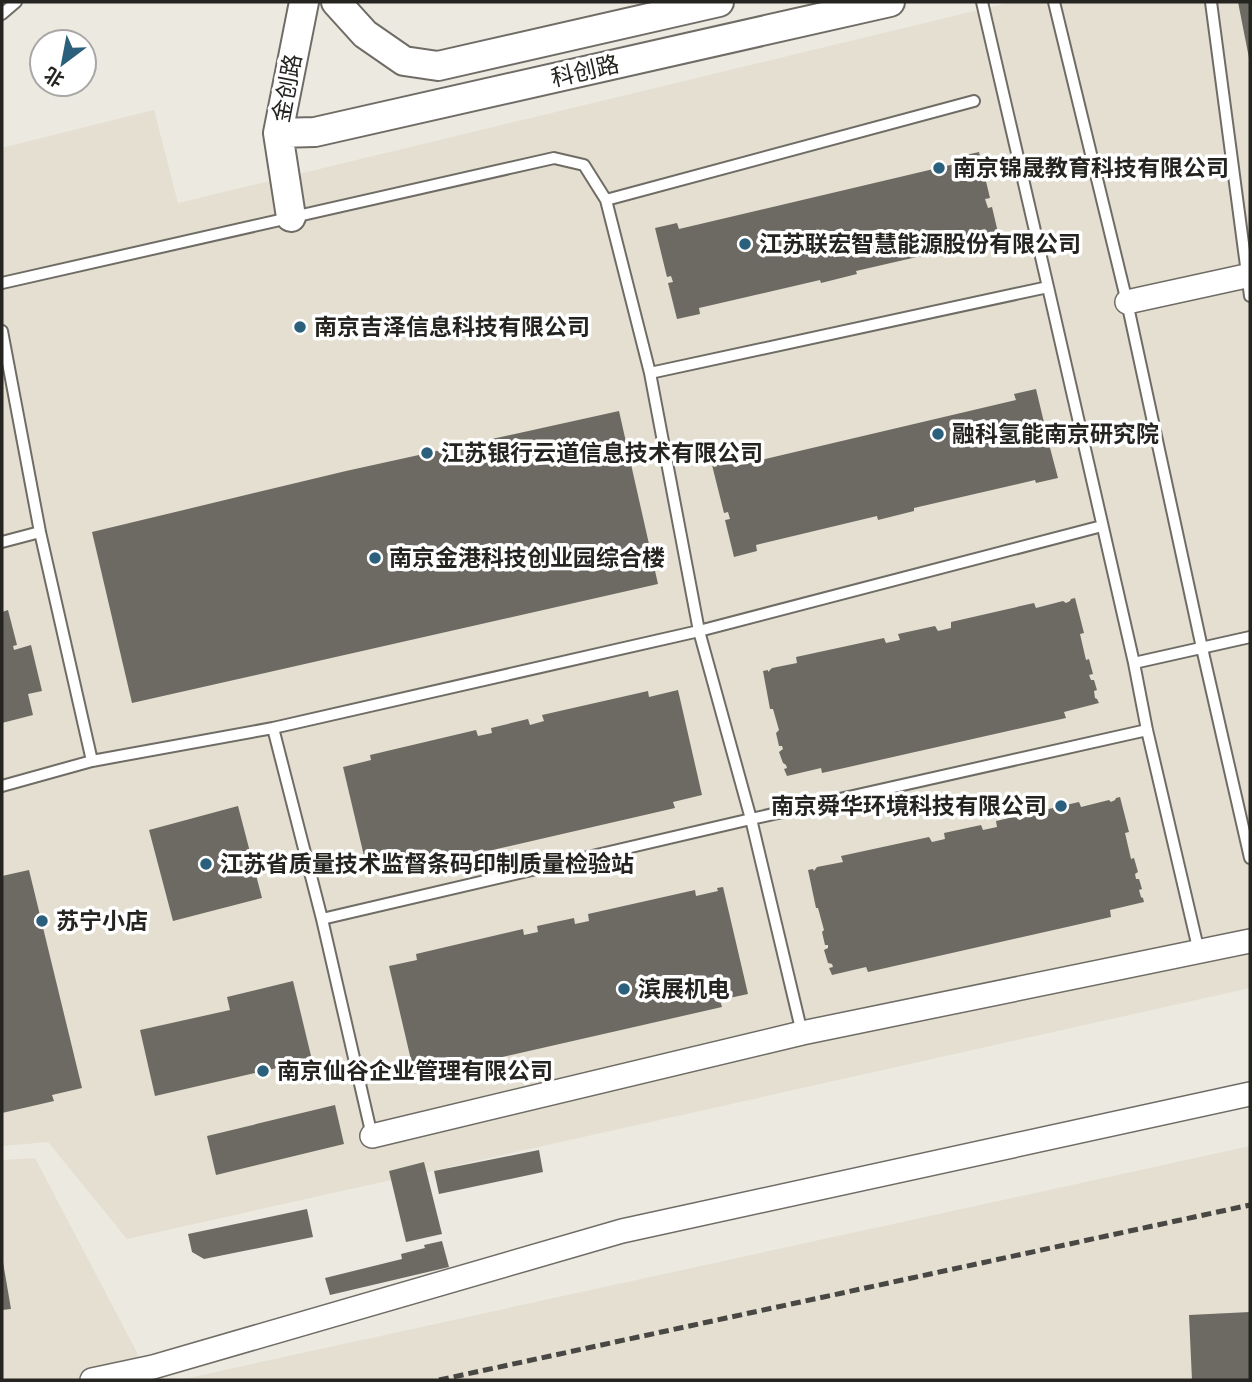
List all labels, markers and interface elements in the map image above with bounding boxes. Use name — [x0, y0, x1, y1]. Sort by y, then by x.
north arrow — [28, 28, 98, 98]
street label: 科创路 — [548, 49, 622, 92]
street label: 金创路 — [266, 51, 307, 125]
text: 北 — [40, 62, 68, 93]
place label: 南京锦晟教育科技有限公司 — [953, 153, 1229, 182]
marker: 南京锦晟教育科技有限公司 — [931, 160, 947, 176]
place label: 江苏联宏智慧能源股份有限公司 — [759, 229, 1081, 258]
marker: 江苏联宏智慧能源股份有限公司 — [737, 236, 753, 252]
place label: 南京吉泽信息科技有限公司 — [314, 312, 590, 341]
marker: 南京吉泽信息科技有限公司 — [292, 319, 308, 335]
place label: 融科氢能南京研究院 — [952, 419, 1159, 448]
marker: 融科氢能南京研究院 — [930, 426, 946, 442]
place label: 江苏银行云道信息技术有限公司 — [441, 438, 763, 467]
marker: 江苏银行云道信息技术有限公司 — [419, 445, 435, 461]
place label: 南京金港科技创业园综合楼 — [389, 543, 665, 572]
marker: 南京金港科技创业园综合楼 — [367, 550, 383, 566]
place label: 南京舜华环境科技有限公司 — [771, 791, 1047, 820]
marker: 南京舜华环境科技有限公司 — [1053, 798, 1069, 814]
place label: 江苏省质量技术监督条码印制质量检验站 — [220, 849, 634, 878]
marker: 江苏省质量技术监督条码印制质量检验站 — [198, 856, 214, 872]
place label: 苏宁小店 — [56, 906, 148, 935]
marker: 苏宁小店 — [34, 913, 50, 929]
place label: 滨展机电 — [638, 974, 730, 1003]
marker: 滨展机电 — [616, 981, 632, 997]
place label: 南京仙谷企业管理有限公司 — [277, 1056, 553, 1085]
marker: 南京仙谷企业管理有限公司 — [255, 1063, 271, 1079]

